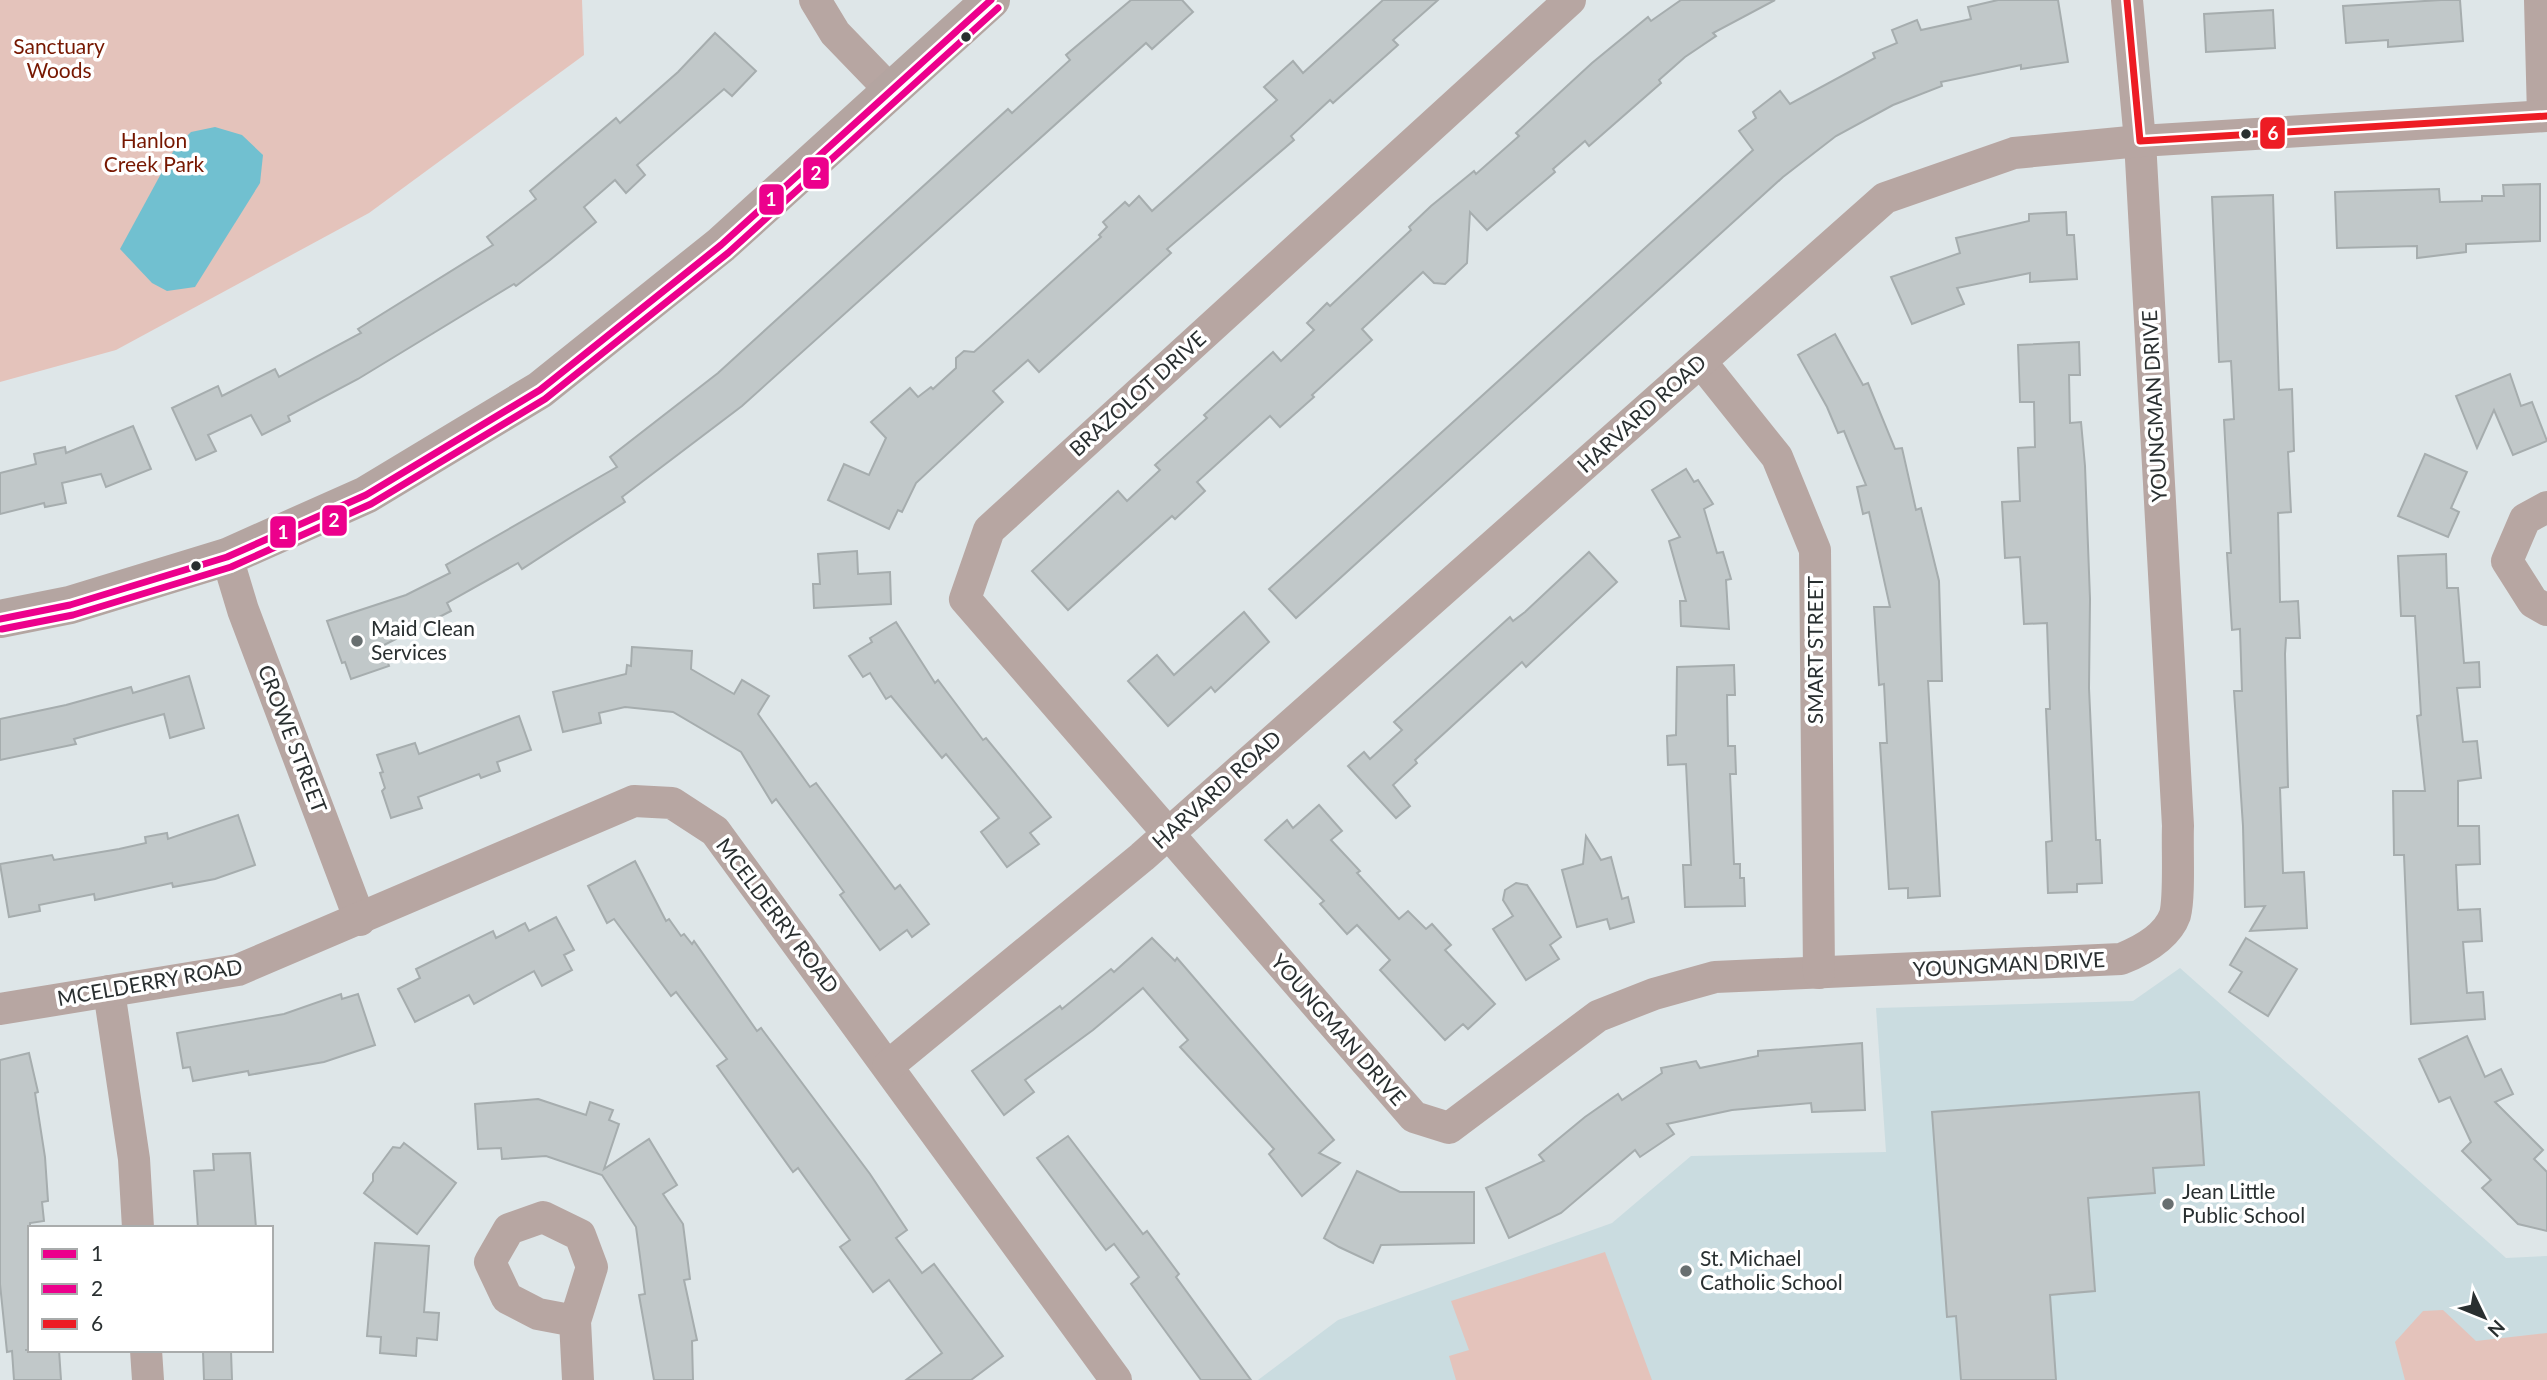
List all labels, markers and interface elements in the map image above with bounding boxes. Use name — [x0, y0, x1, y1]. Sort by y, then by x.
unlabelled marker — [959, 30, 973, 44]
park label: Sanctuary Woods — [13, 33, 105, 82]
line badge: 6 — [2259, 116, 2286, 150]
text: 6 — [2267, 121, 2279, 144]
park label: Hanlon Creek Park — [104, 127, 205, 176]
unlabelled marker — [2239, 127, 2253, 141]
line badge: 2 — [802, 156, 830, 190]
text: 2 — [810, 161, 822, 184]
line badge: 1 — [758, 183, 785, 216]
text: 1 — [765, 187, 777, 210]
street label: YOUNGMAN DRIVE — [2136, 309, 2171, 503]
street label: BRAZOLOT DRIVE — [1064, 325, 1210, 461]
street label: HARVARD ROAD — [1572, 349, 1710, 477]
line badge: 2 — [321, 504, 348, 537]
text: 2 — [328, 508, 340, 531]
line badge: 1 — [269, 515, 297, 549]
text: 1 — [277, 520, 289, 543]
unlabelled marker — [189, 559, 203, 573]
street label: SMART STREET — [1802, 575, 1827, 724]
place label: Maid Clean Services — [371, 615, 475, 664]
marker: Maid Clean Services — [349, 633, 365, 649]
street label: CROWE STREET — [254, 661, 333, 817]
street label: HARVARD ROAD — [1147, 725, 1285, 853]
street label: MCELDERRY ROAD — [712, 833, 845, 998]
street label: YOUNGMAN DRIVE — [1912, 946, 2106, 981]
street label: YOUNGMAN DRIVE — [1267, 948, 1412, 1110]
street label: MCELDERRY ROAD — [55, 953, 244, 1010]
place label: Jean Little Public School — [2182, 1178, 2305, 1227]
marker: Jean Little Public School — [2160, 1196, 2176, 1212]
legend — [28, 1226, 273, 1352]
text: 1 — [91, 1240, 103, 1265]
place label: St. Michael Catholic School — [1700, 1245, 1843, 1294]
marker: St. Michael Catholic School — [1678, 1263, 1694, 1279]
text: 2 — [91, 1275, 103, 1300]
north arrow — [2449, 1282, 2519, 1352]
text: 6 — [91, 1310, 103, 1335]
text: N — [2483, 1316, 2510, 1342]

